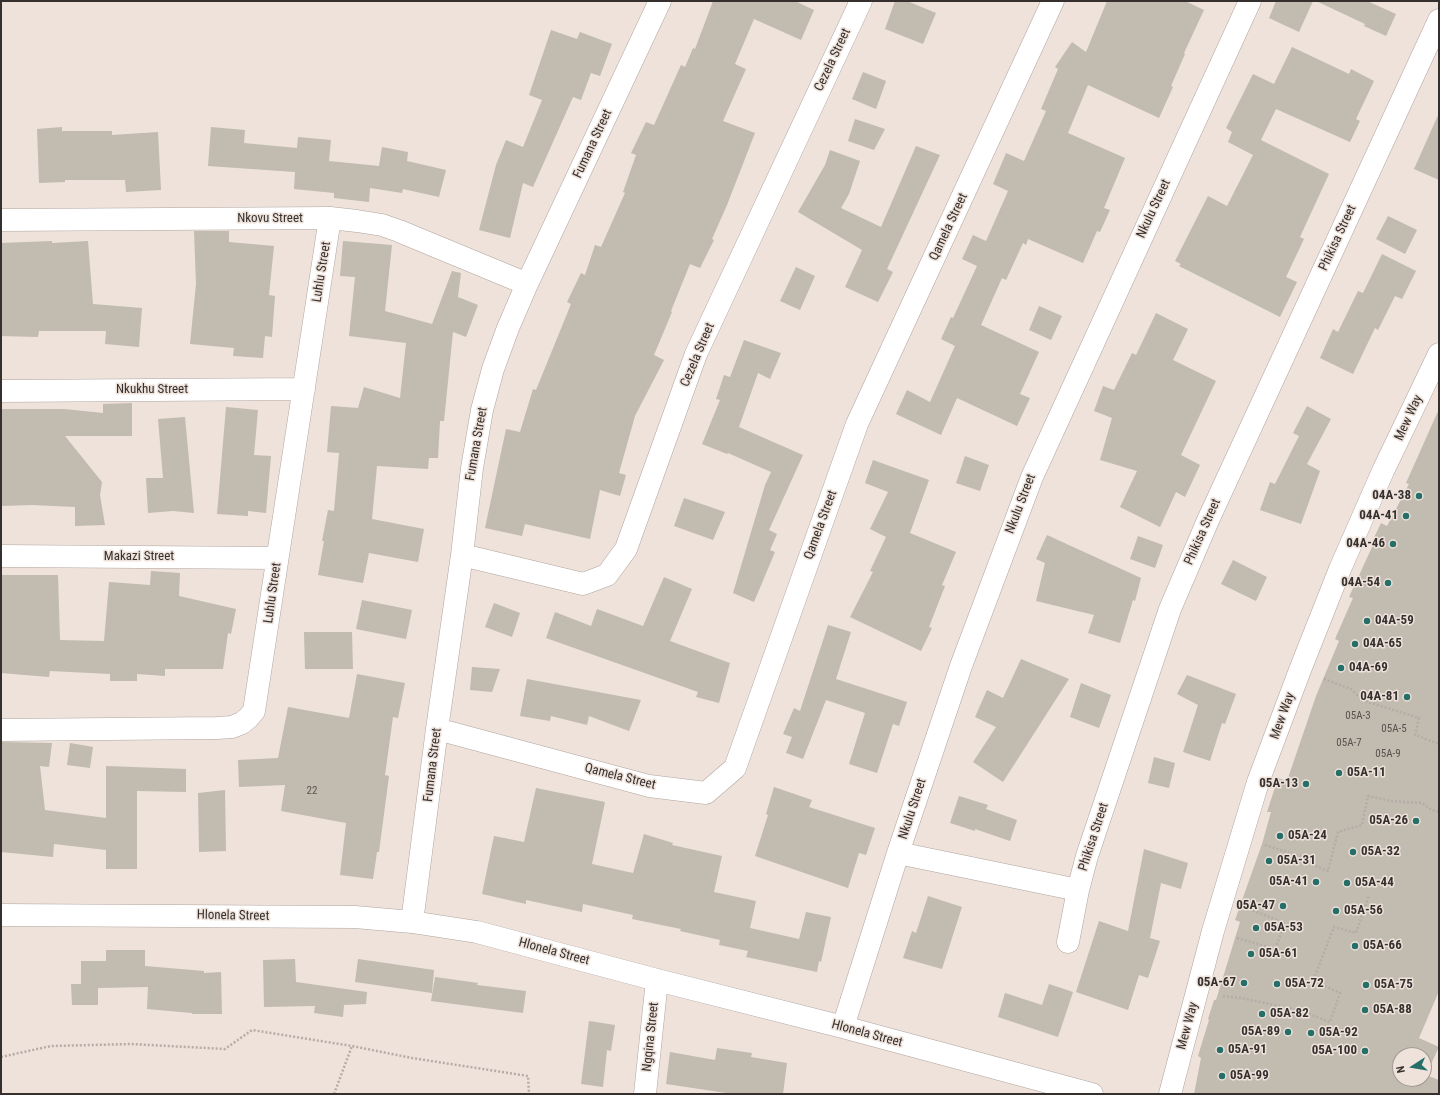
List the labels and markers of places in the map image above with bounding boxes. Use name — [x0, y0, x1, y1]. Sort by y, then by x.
place label: 04A-38 — [1372, 488, 1411, 504]
marker: 04A-38 — [1414, 491, 1424, 501]
place label: 04A-41 — [1359, 508, 1398, 524]
marker: 04A-41 — [1401, 511, 1411, 521]
place label: 04A-46 — [1346, 536, 1385, 552]
marker: 04A-46 — [1388, 539, 1398, 549]
place label: 04A-54 — [1341, 575, 1380, 591]
marker: 04A-54 — [1383, 578, 1393, 588]
place label: 04A-59 — [1375, 613, 1414, 629]
marker: 04A-59 — [1362, 616, 1372, 626]
place label: 04A-65 — [1363, 636, 1402, 652]
marker: 04A-65 — [1350, 639, 1360, 649]
place label: 04A-69 — [1349, 660, 1388, 676]
marker: 04A-69 — [1336, 663, 1346, 673]
place label: 04A-81 — [1360, 689, 1399, 705]
marker: 04A-81 — [1402, 692, 1412, 702]
place label: 05A-11 — [1347, 765, 1386, 781]
marker: 05A-11 — [1334, 768, 1344, 778]
place label: 05A-13 — [1259, 776, 1298, 792]
marker: 05A-13 — [1301, 779, 1311, 789]
place label: 05A-26 — [1369, 813, 1408, 829]
marker: 05A-26 — [1411, 816, 1421, 826]
place label: 05A-24 — [1288, 828, 1327, 844]
marker: 05A-24 — [1275, 831, 1285, 841]
place label: 05A-32 — [1361, 844, 1400, 860]
marker: 05A-32 — [1348, 847, 1358, 857]
place label: 05A-31 — [1277, 853, 1316, 869]
marker: 05A-31 — [1264, 856, 1274, 866]
place label: 05A-41 — [1269, 874, 1308, 890]
place label: 05A-44 — [1355, 875, 1394, 891]
marker: 05A-41 — [1311, 877, 1321, 887]
marker: 05A-44 — [1342, 878, 1352, 888]
place label: 05A-47 — [1236, 898, 1275, 914]
marker: 05A-47 — [1278, 901, 1288, 911]
place label: 05A-56 — [1344, 903, 1383, 919]
marker: 05A-56 — [1331, 906, 1341, 916]
place label: 05A-53 — [1264, 920, 1303, 936]
marker: 05A-53 — [1251, 923, 1261, 933]
place label: 05A-66 — [1363, 938, 1402, 954]
marker: 05A-66 — [1350, 941, 1360, 951]
place label: 05A-61 — [1259, 946, 1298, 962]
marker: 05A-61 — [1246, 949, 1256, 959]
place label: 05A-67 — [1197, 975, 1236, 991]
place label: 05A-72 — [1285, 976, 1324, 992]
place label: 05A-75 — [1374, 977, 1413, 993]
marker: 05A-67 — [1239, 978, 1249, 988]
marker: 05A-72 — [1272, 979, 1282, 989]
marker: 05A-75 — [1361, 980, 1371, 990]
place label: 05A-88 — [1373, 1002, 1412, 1018]
marker: 05A-88 — [1360, 1005, 1370, 1015]
place label: 05A-82 — [1270, 1006, 1309, 1022]
marker: 05A-82 — [1257, 1009, 1267, 1019]
place label: 05A-89 — [1241, 1024, 1280, 1040]
place label: 05A-92 — [1319, 1025, 1358, 1041]
marker: 05A-89 — [1283, 1027, 1293, 1037]
marker: 05A-92 — [1306, 1028, 1316, 1038]
place label: 05A-91 — [1228, 1042, 1267, 1058]
place label: 05A-100 — [1312, 1043, 1357, 1059]
marker: 05A-91 — [1215, 1045, 1225, 1055]
marker: 05A-100 — [1360, 1046, 1370, 1056]
place label: 05A-99 — [1230, 1068, 1269, 1084]
marker: 05A-99 — [1217, 1071, 1227, 1081]

